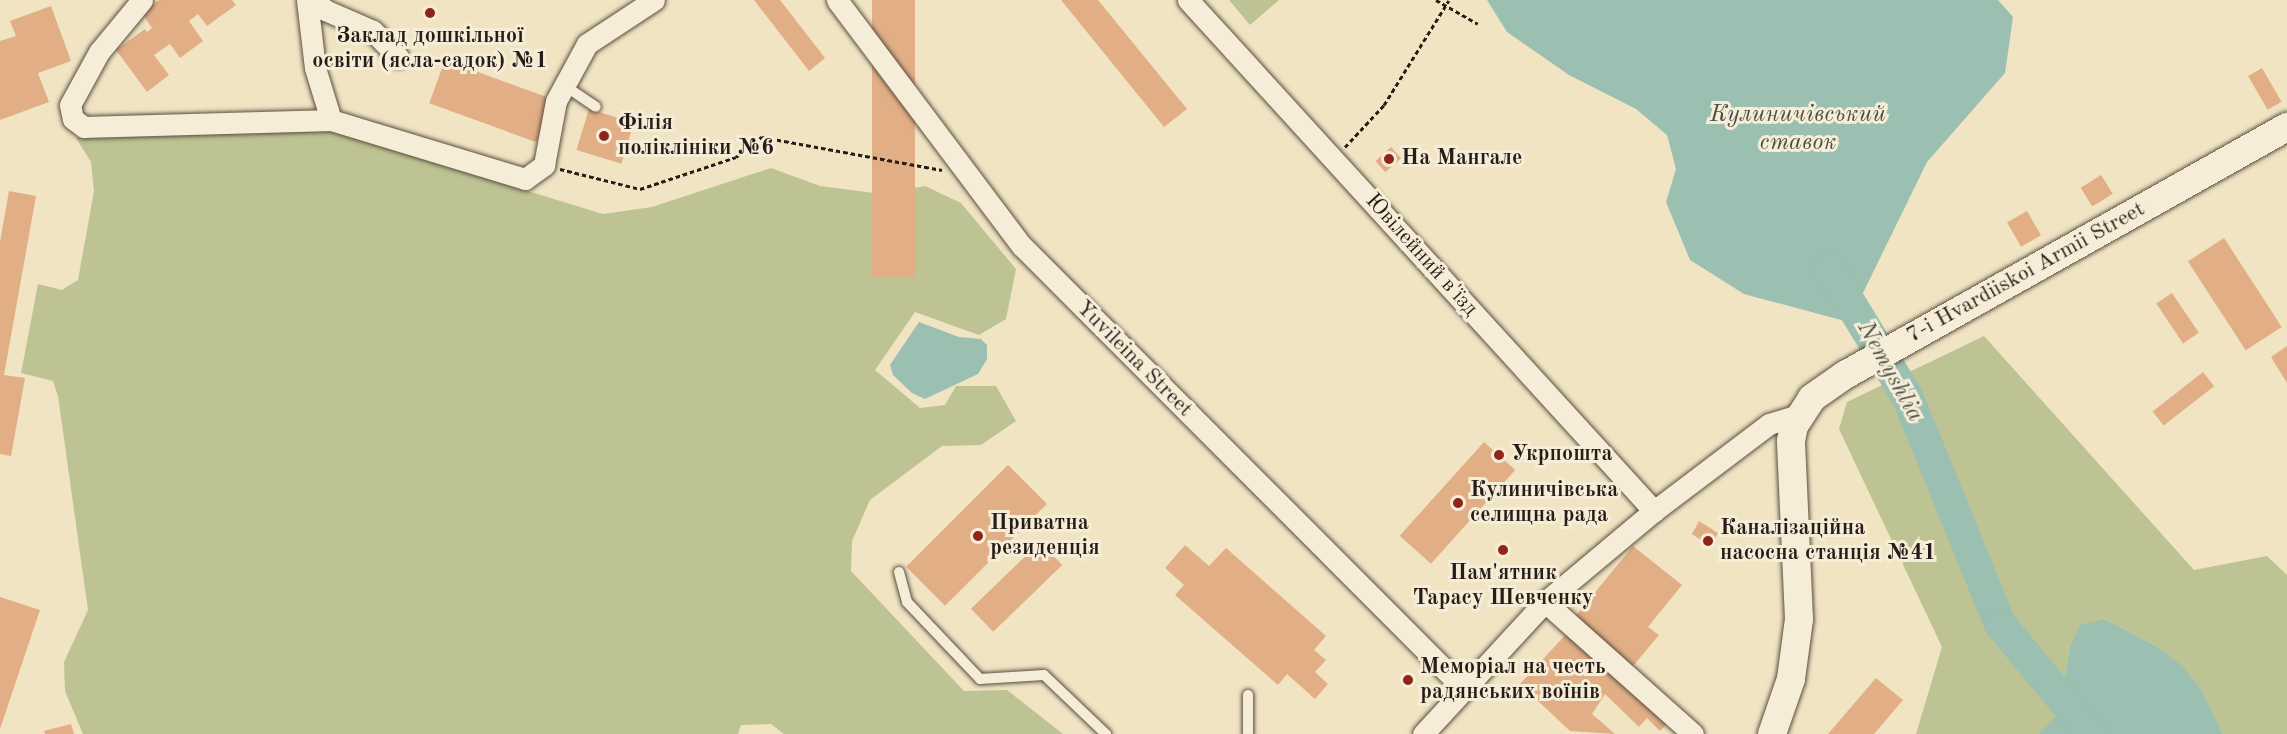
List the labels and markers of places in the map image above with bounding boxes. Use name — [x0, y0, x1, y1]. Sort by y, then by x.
marker: Заклад дошкільної освіти (ясла-садок) №1 — [423, 6, 437, 20]
place label: Заклад дошкільної освіти (ясла-садок) №1 — [312, 23, 548, 74]
place label: Філія поліклініки №6 — [618, 110, 774, 162]
marker: Філія поліклініки №6 — [595, 127, 613, 145]
place label: На Мангале — [1401, 146, 1522, 172]
marker: На Мангале — [1382, 152, 1396, 166]
place label: Укрпошта — [1511, 442, 1613, 468]
marker: Укрпошта — [1492, 448, 1506, 462]
place label: Кулиничівська селищна рада — [1470, 477, 1618, 528]
marker: Кулиничівська селищна рада — [1451, 496, 1465, 510]
place label: Приватна резиденція — [990, 510, 1100, 562]
place label: Каналізаційна насосна станція №41 — [1720, 515, 1936, 566]
marker: Приватна резиденція — [971, 529, 985, 543]
marker: Каналізаційна насосна станція №41 — [1701, 534, 1715, 548]
marker: Пам'ятник Тарасу Шевченку — [1496, 543, 1510, 557]
place label: Пам'ятник Тарасу Шевченку — [1413, 560, 1593, 612]
place label: Меморіал на честь радянських воїнів — [1420, 654, 1606, 706]
marker: Меморіал на честь радянських воїнів — [1401, 673, 1415, 687]

